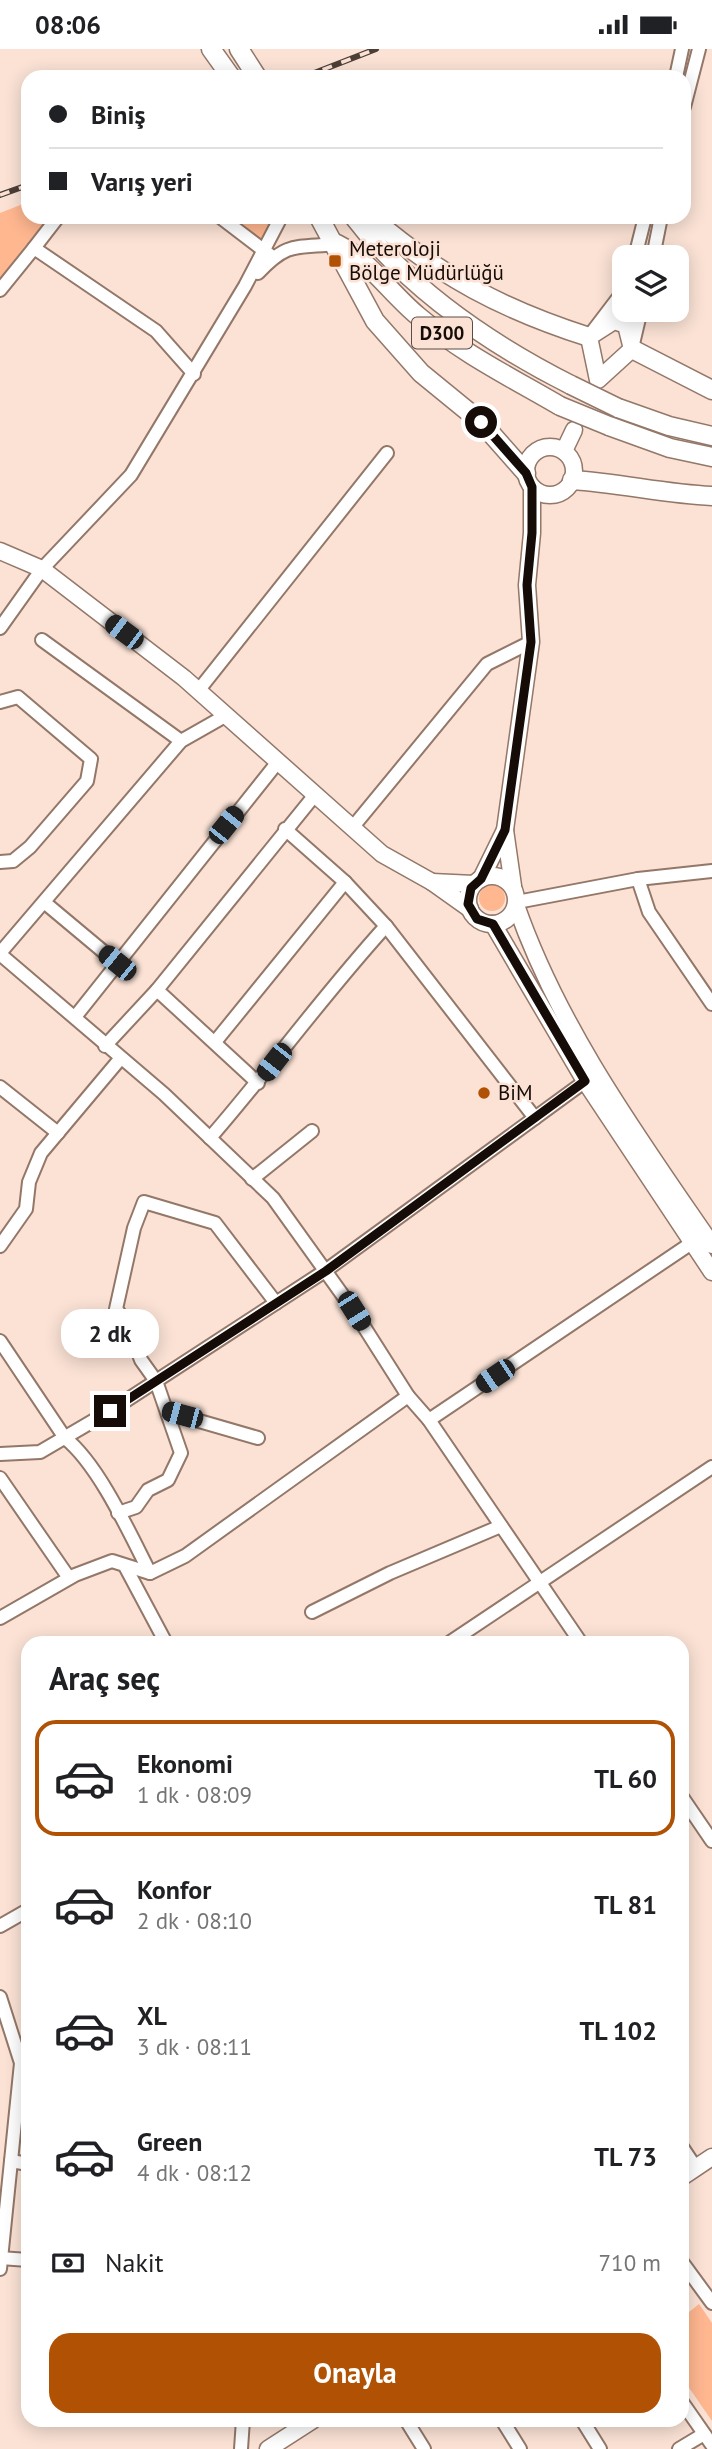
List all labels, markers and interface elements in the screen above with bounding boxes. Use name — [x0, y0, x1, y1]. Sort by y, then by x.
text: 08:06 — [35, 8, 101, 41]
text: Biniş — [91, 98, 146, 131]
text: Varış yeri — [91, 165, 193, 198]
place label: Meteroloji Bölge Müdürlüğü — [349, 235, 504, 286]
map controls — [612, 245, 689, 322]
button: layers — [612, 245, 689, 322]
marker: Meteroloji Bölge Müdürlüğü — [327, 253, 343, 269]
road number: D300 — [412, 317, 472, 349]
route start — [465, 406, 497, 438]
car — [101, 611, 148, 653]
car — [205, 802, 248, 848]
car — [95, 942, 140, 984]
car — [253, 1039, 296, 1085]
place label: BiM — [498, 1079, 533, 1106]
marker: BiM — [476, 1085, 492, 1101]
car — [334, 1288, 375, 1334]
callout: 2 dk — [61, 1309, 159, 1359]
text: 2 dk — [89, 1319, 131, 1348]
car — [472, 1356, 519, 1396]
route end — [94, 1395, 126, 1427]
car — [159, 1399, 206, 1431]
text: Araç seç — [49, 1657, 160, 1699]
icon: car — [53, 1747, 116, 1810]
text: Ekonomi — [137, 1747, 233, 1780]
text: TL 60 — [594, 1762, 657, 1795]
text: 1 dk · 08:09 — [137, 1780, 252, 1809]
icon: car — [53, 1873, 116, 1936]
text: Konfor — [137, 1873, 211, 1906]
text: TL 81 — [594, 1888, 657, 1921]
text: 2 dk · 08:10 — [137, 1906, 252, 1935]
icon: car — [53, 1999, 116, 2062]
text: XL — [137, 1999, 167, 2032]
text: TL 102 — [579, 2014, 657, 2047]
text: 3 dk · 08:11 — [137, 2032, 252, 2061]
icon: car — [53, 2125, 116, 2188]
text: Green — [137, 2125, 202, 2158]
text: TL 73 — [594, 2140, 657, 2173]
text: 4 dk · 08:12 — [137, 2158, 252, 2187]
icon: cash — [49, 2244, 87, 2282]
text: Nakit — [105, 2246, 164, 2279]
text: 710 m — [599, 2248, 661, 2277]
button: Onayla — [49, 2333, 661, 2413]

